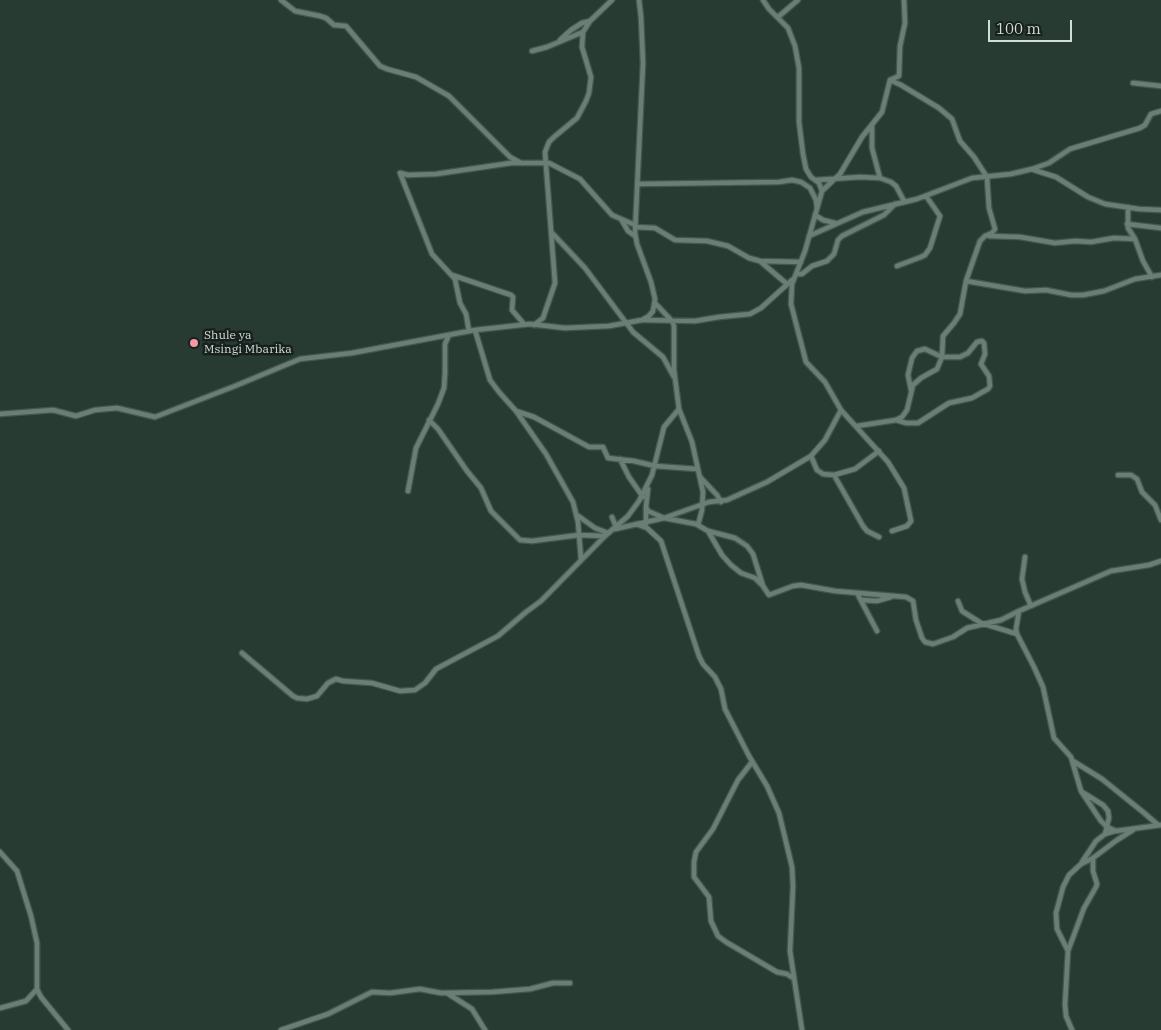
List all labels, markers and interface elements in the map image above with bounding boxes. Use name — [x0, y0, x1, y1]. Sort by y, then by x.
scale bar — [991, 10, 1075, 42]
text: 100 m — [996, 19, 1041, 38]
place label: Shule ya Msingi Mbarika — [204, 329, 292, 357]
marker: Shule ya Msingi Mbarika — [188, 337, 200, 349]

